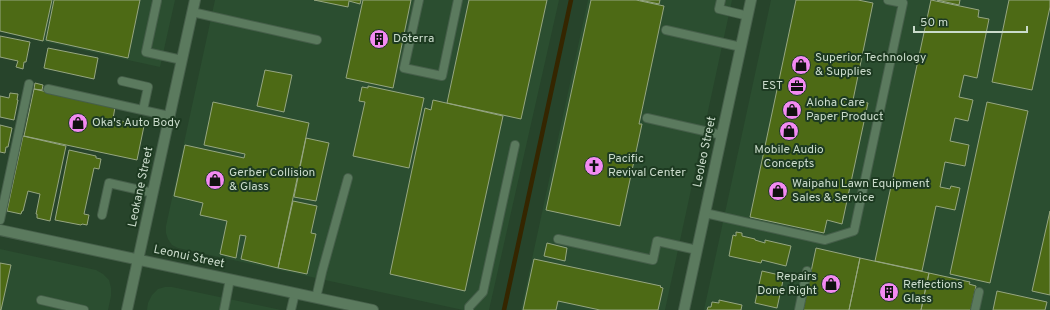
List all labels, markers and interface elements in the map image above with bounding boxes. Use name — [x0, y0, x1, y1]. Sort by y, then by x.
scale bar — [914, 8, 1027, 34]
text: 50 m — [920, 15, 948, 31]
building icon: Dōterra — [368, 28, 390, 50]
place label: Dōterra — [393, 31, 434, 47]
place label: Superior Technology & Supplies — [815, 50, 926, 80]
shop icon: Superior Technology & Supplies — [790, 54, 812, 76]
office icon: EST — [786, 75, 808, 97]
place label: EST — [762, 78, 783, 94]
place label: Aloha Care Paper Product — [806, 95, 884, 125]
shop icon: Aloha Care Paper Product — [781, 99, 803, 121]
shop icon: Oka's Auto Body — [67, 112, 89, 134]
place label: Oka's Auto Body — [92, 115, 180, 131]
street label: Leoleo Street — [690, 115, 720, 189]
shop icon: Mobile Audio Concepts — [778, 120, 800, 142]
place label: Mobile Audio Concepts — [754, 142, 824, 172]
street label: Leokane Street — [125, 145, 157, 229]
place label: Pacific Revival Center — [608, 151, 686, 181]
church icon: Pacific Revival Center — [583, 155, 605, 177]
place label: Gerber Collision & Glass — [229, 165, 315, 195]
shop icon: Gerber Collision & Glass — [204, 169, 226, 191]
place label: Waipahu Lawn Equipment Sales & Service — [792, 176, 930, 206]
shop icon: Waipahu Lawn Equipment Sales & Service — [767, 180, 789, 202]
street label: Leonui Street — [152, 242, 226, 272]
place label: Repairs Done Right — [757, 269, 817, 299]
shop icon: Repairs Done Right — [820, 273, 842, 295]
place label: Reflections Glass — [903, 277, 963, 307]
building icon: Reflections Glass — [878, 281, 900, 303]

